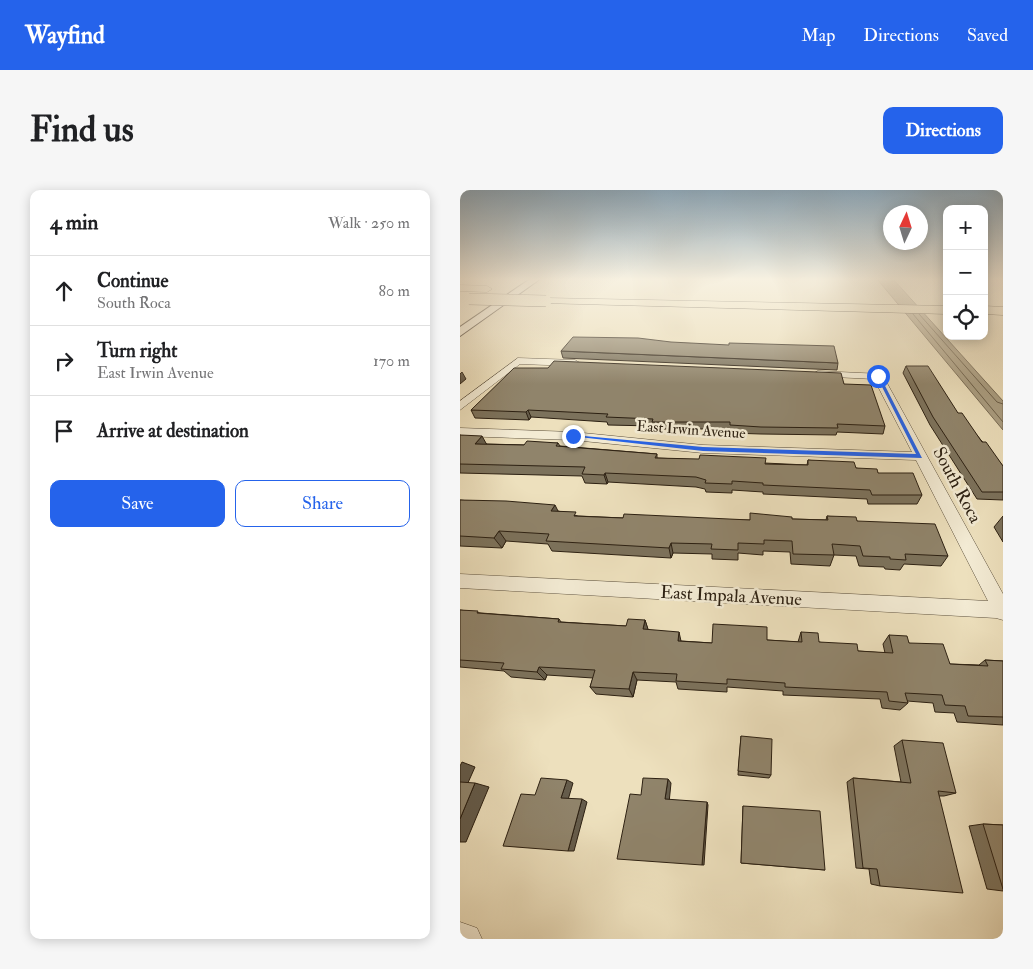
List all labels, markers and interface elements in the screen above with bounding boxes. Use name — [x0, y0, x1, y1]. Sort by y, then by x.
text: Wayfind — [25, 20, 105, 51]
text: Map — [802, 24, 835, 47]
text: Directions — [863, 24, 939, 47]
text: Saved — [967, 24, 1008, 47]
button: Directions — [883, 107, 1003, 154]
text: Find us — [30, 108, 134, 152]
north arrow — [883, 205, 928, 250]
map controls — [943, 205, 988, 340]
button: + — [943, 205, 988, 250]
text: 4 min — [50, 209, 98, 236]
text: Walk · 250 m — [328, 213, 410, 233]
button: − — [943, 250, 988, 295]
text: Continue — [97, 269, 168, 293]
icon: ahead — [50, 277, 78, 305]
text: 80 m — [379, 281, 410, 301]
text: South Roca — [97, 293, 171, 313]
button: locate — [943, 295, 988, 340]
text: Turn right — [97, 339, 177, 363]
icon: right — [50, 347, 78, 375]
text: 170 m — [373, 351, 410, 371]
text: East Irwin Avenue — [97, 363, 214, 383]
route start — [867, 365, 890, 388]
icon: arrive — [50, 417, 78, 445]
street label: East Irwin Avenue — [636, 417, 746, 443]
text: Arrive at destination — [97, 419, 249, 443]
route end — [562, 425, 585, 448]
street label: South Roca — [927, 443, 987, 528]
button: Save — [50, 480, 225, 527]
button: Share — [235, 480, 410, 527]
street label: East Impala Avenue — [660, 581, 803, 611]

